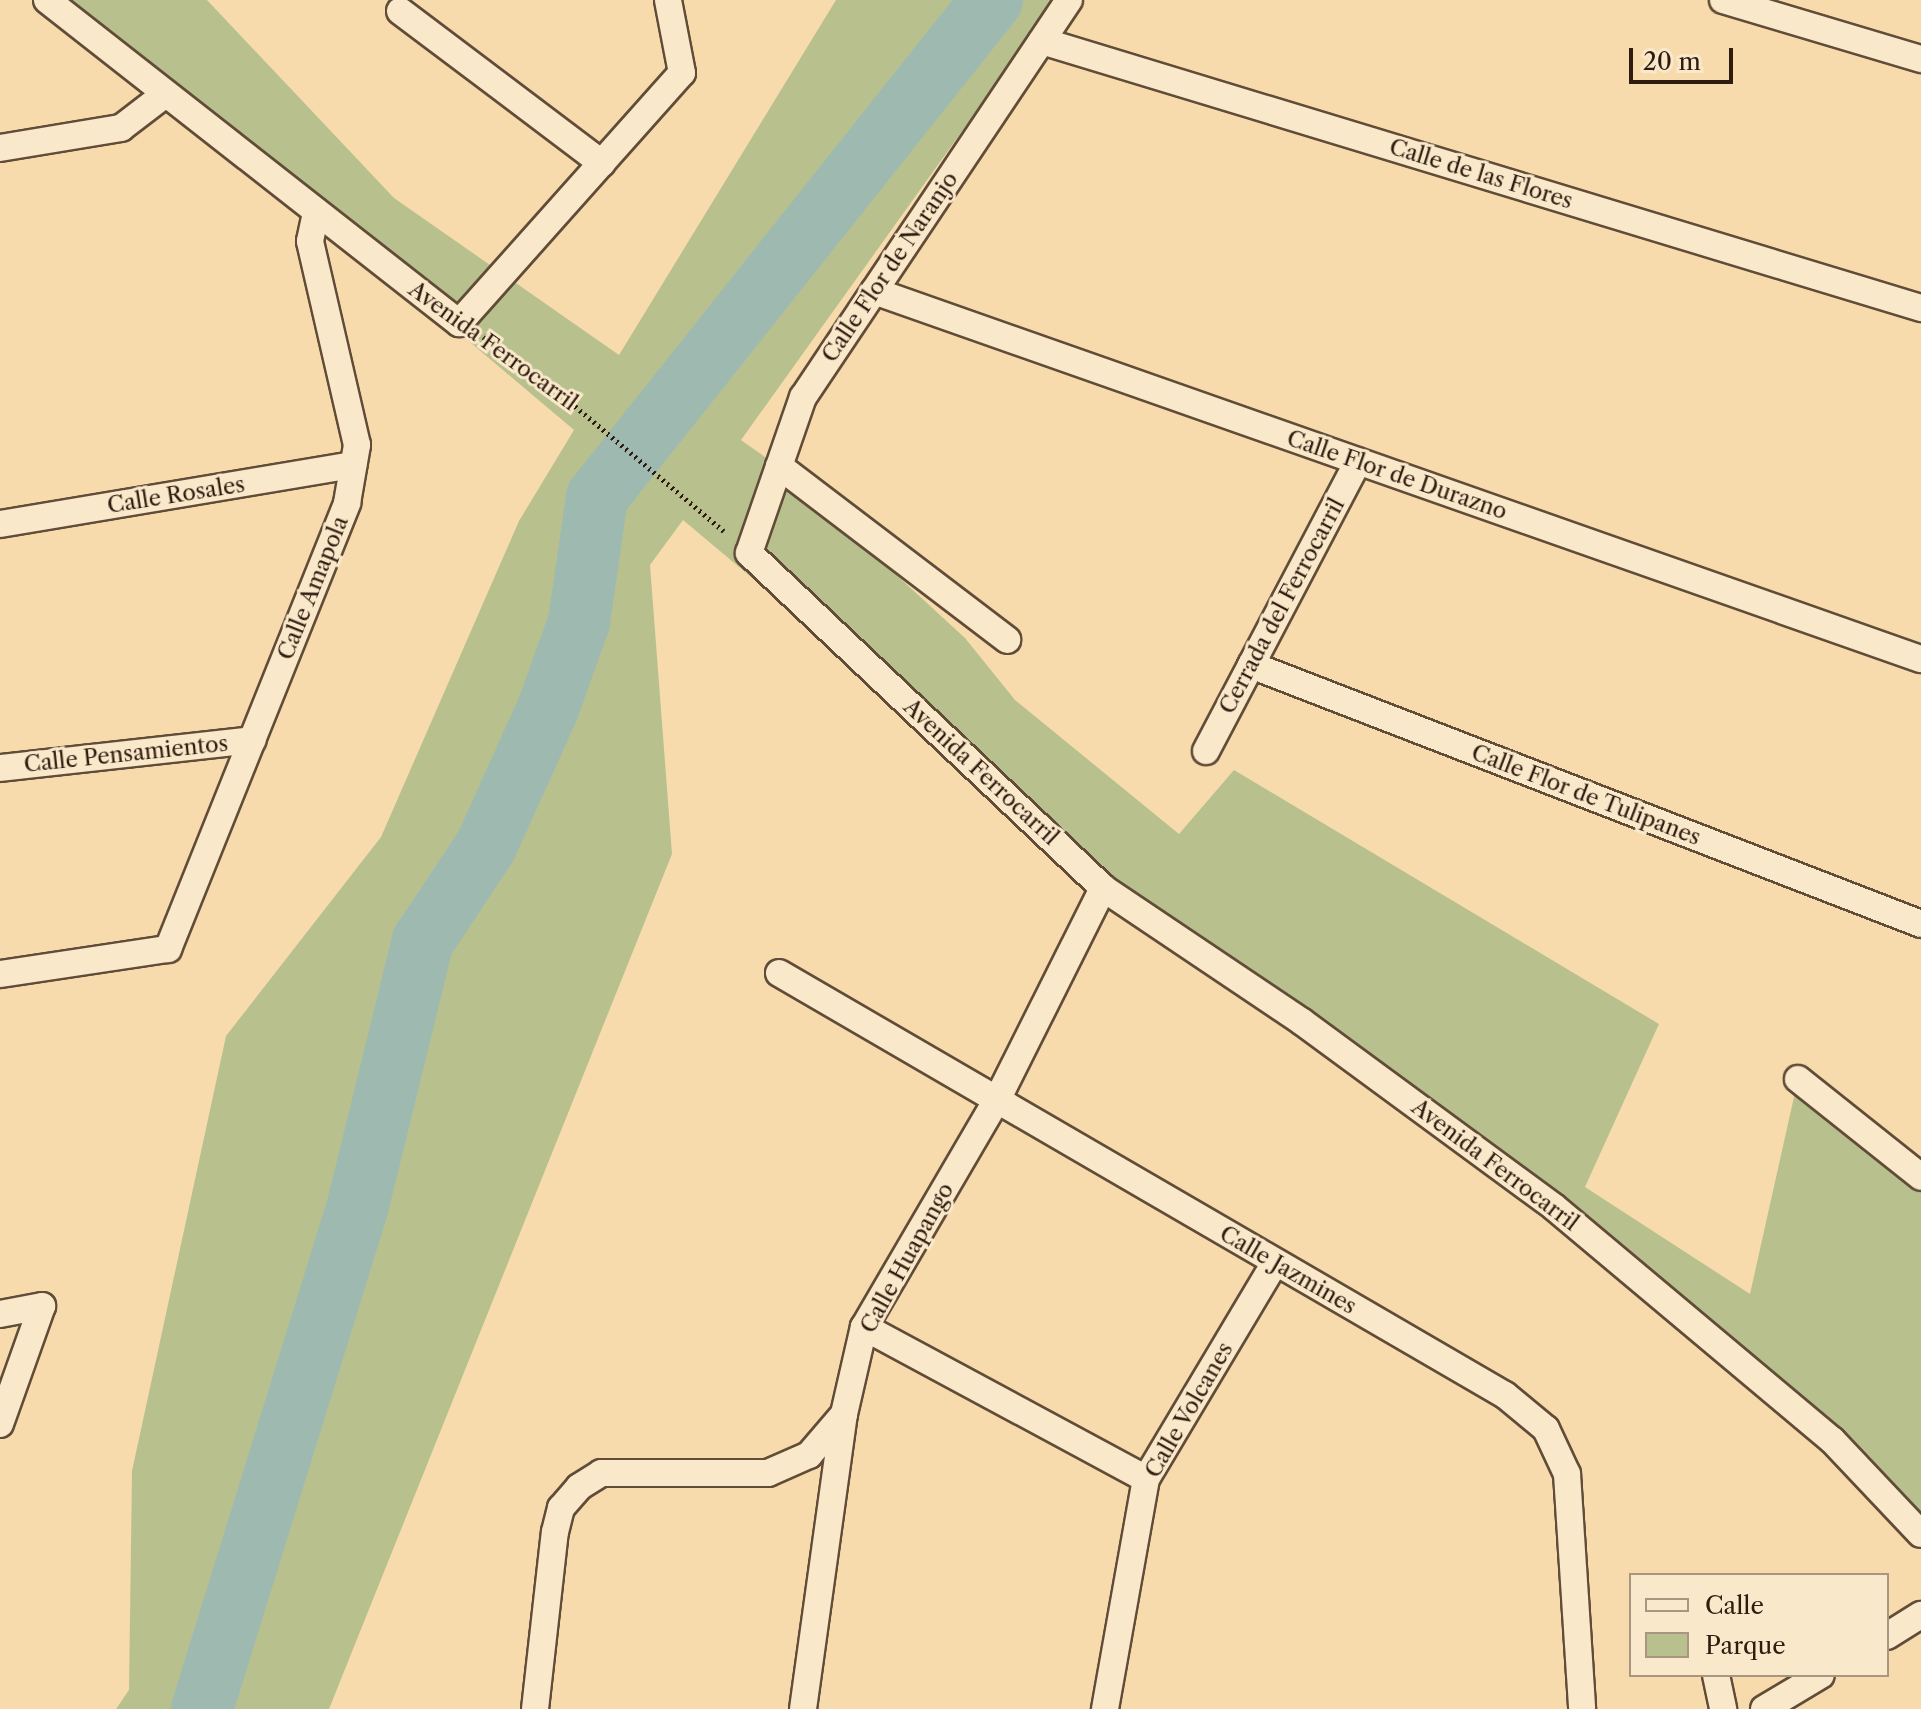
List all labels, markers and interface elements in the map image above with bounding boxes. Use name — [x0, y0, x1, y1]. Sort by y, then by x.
scale bar — [1633, 32, 1737, 82]
text: 20 m — [1643, 47, 1701, 76]
street label: Calle de las Flores — [1386, 134, 1576, 214]
street label: Calle Flor de Naranjo — [816, 167, 964, 367]
street label: Avenida Ferrocarril — [403, 276, 583, 416]
street label: Calle Flor de Durazno — [1283, 425, 1511, 525]
street label: Calle Rosales — [105, 471, 247, 519]
street label: Cerrada del Ferrocarril — [1214, 494, 1350, 718]
street label: Calle Amapola — [272, 512, 354, 664]
street label: Avenida Ferrocarril — [898, 693, 1064, 851]
street label: Calle Pensamientos — [23, 730, 229, 778]
street label: Calle Flor de Tulipanes — [1467, 739, 1705, 851]
street label: Avenida Ferrocarril — [1406, 1094, 1584, 1236]
street label: Calle Huapango — [855, 1178, 959, 1338]
street label: Calle Jazmines — [1215, 1220, 1361, 1320]
street label: Calle Volcanes — [1139, 1337, 1239, 1483]
legend — [1629, 1573, 1889, 1677]
text: Calle — [1705, 1591, 1764, 1620]
text: Parque — [1705, 1631, 1786, 1660]

